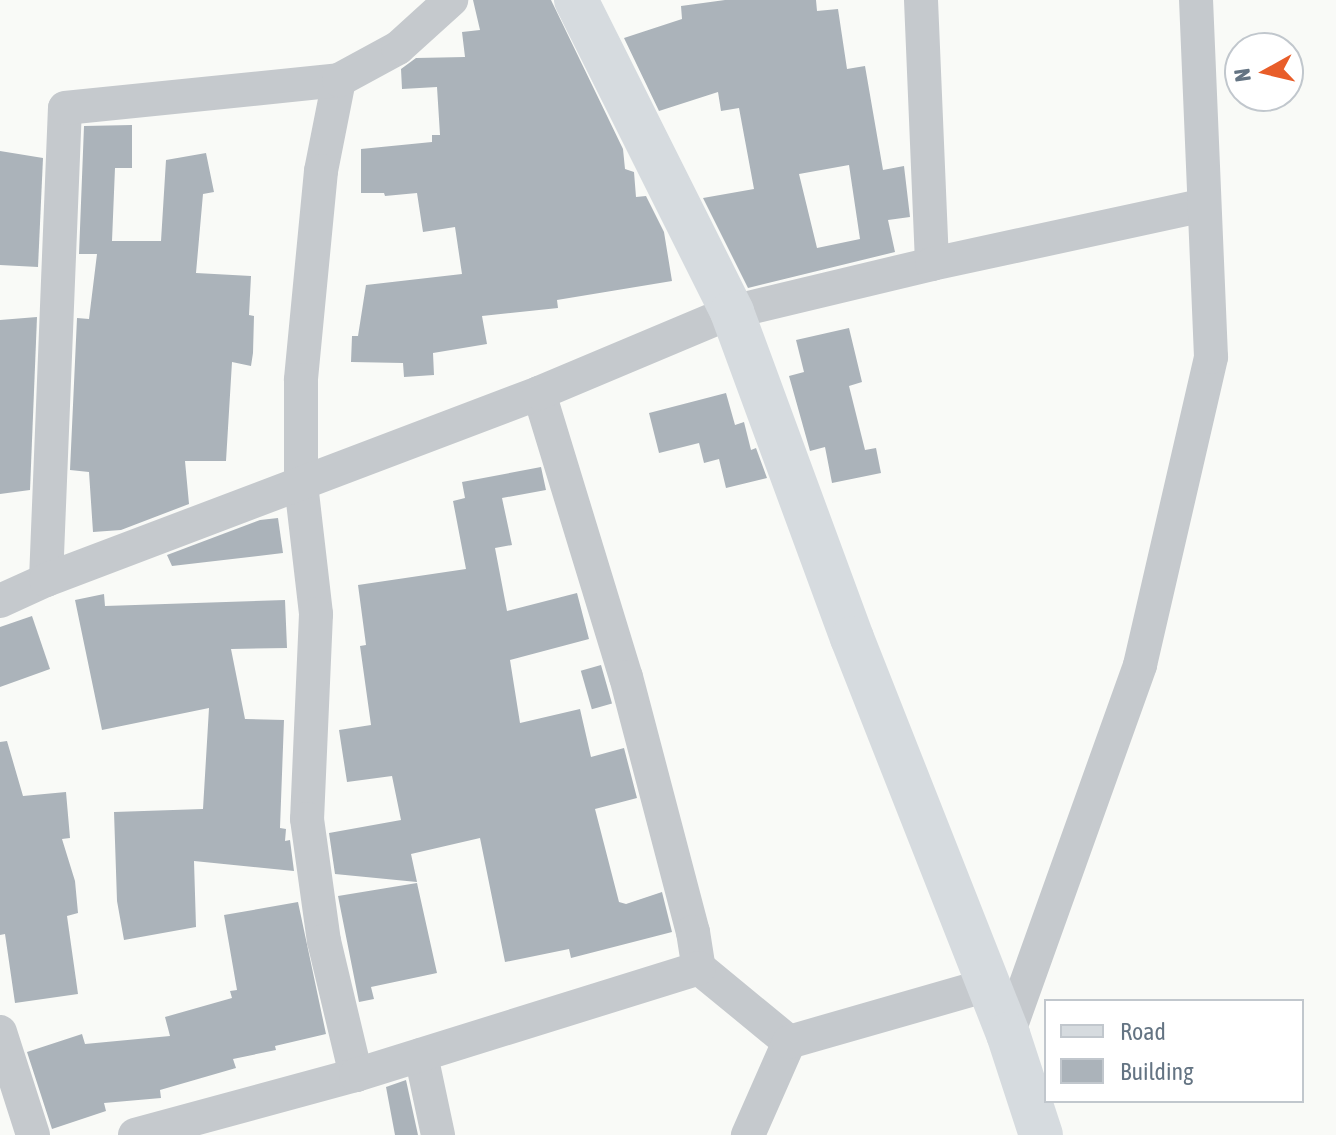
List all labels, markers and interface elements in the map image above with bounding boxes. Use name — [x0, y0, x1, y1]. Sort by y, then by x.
north arrow — [1224, 32, 1304, 112]
text: N — [1228, 67, 1256, 83]
legend — [1044, 999, 1304, 1103]
text: Road — [1120, 1018, 1166, 1045]
text: Building — [1120, 1058, 1193, 1085]

